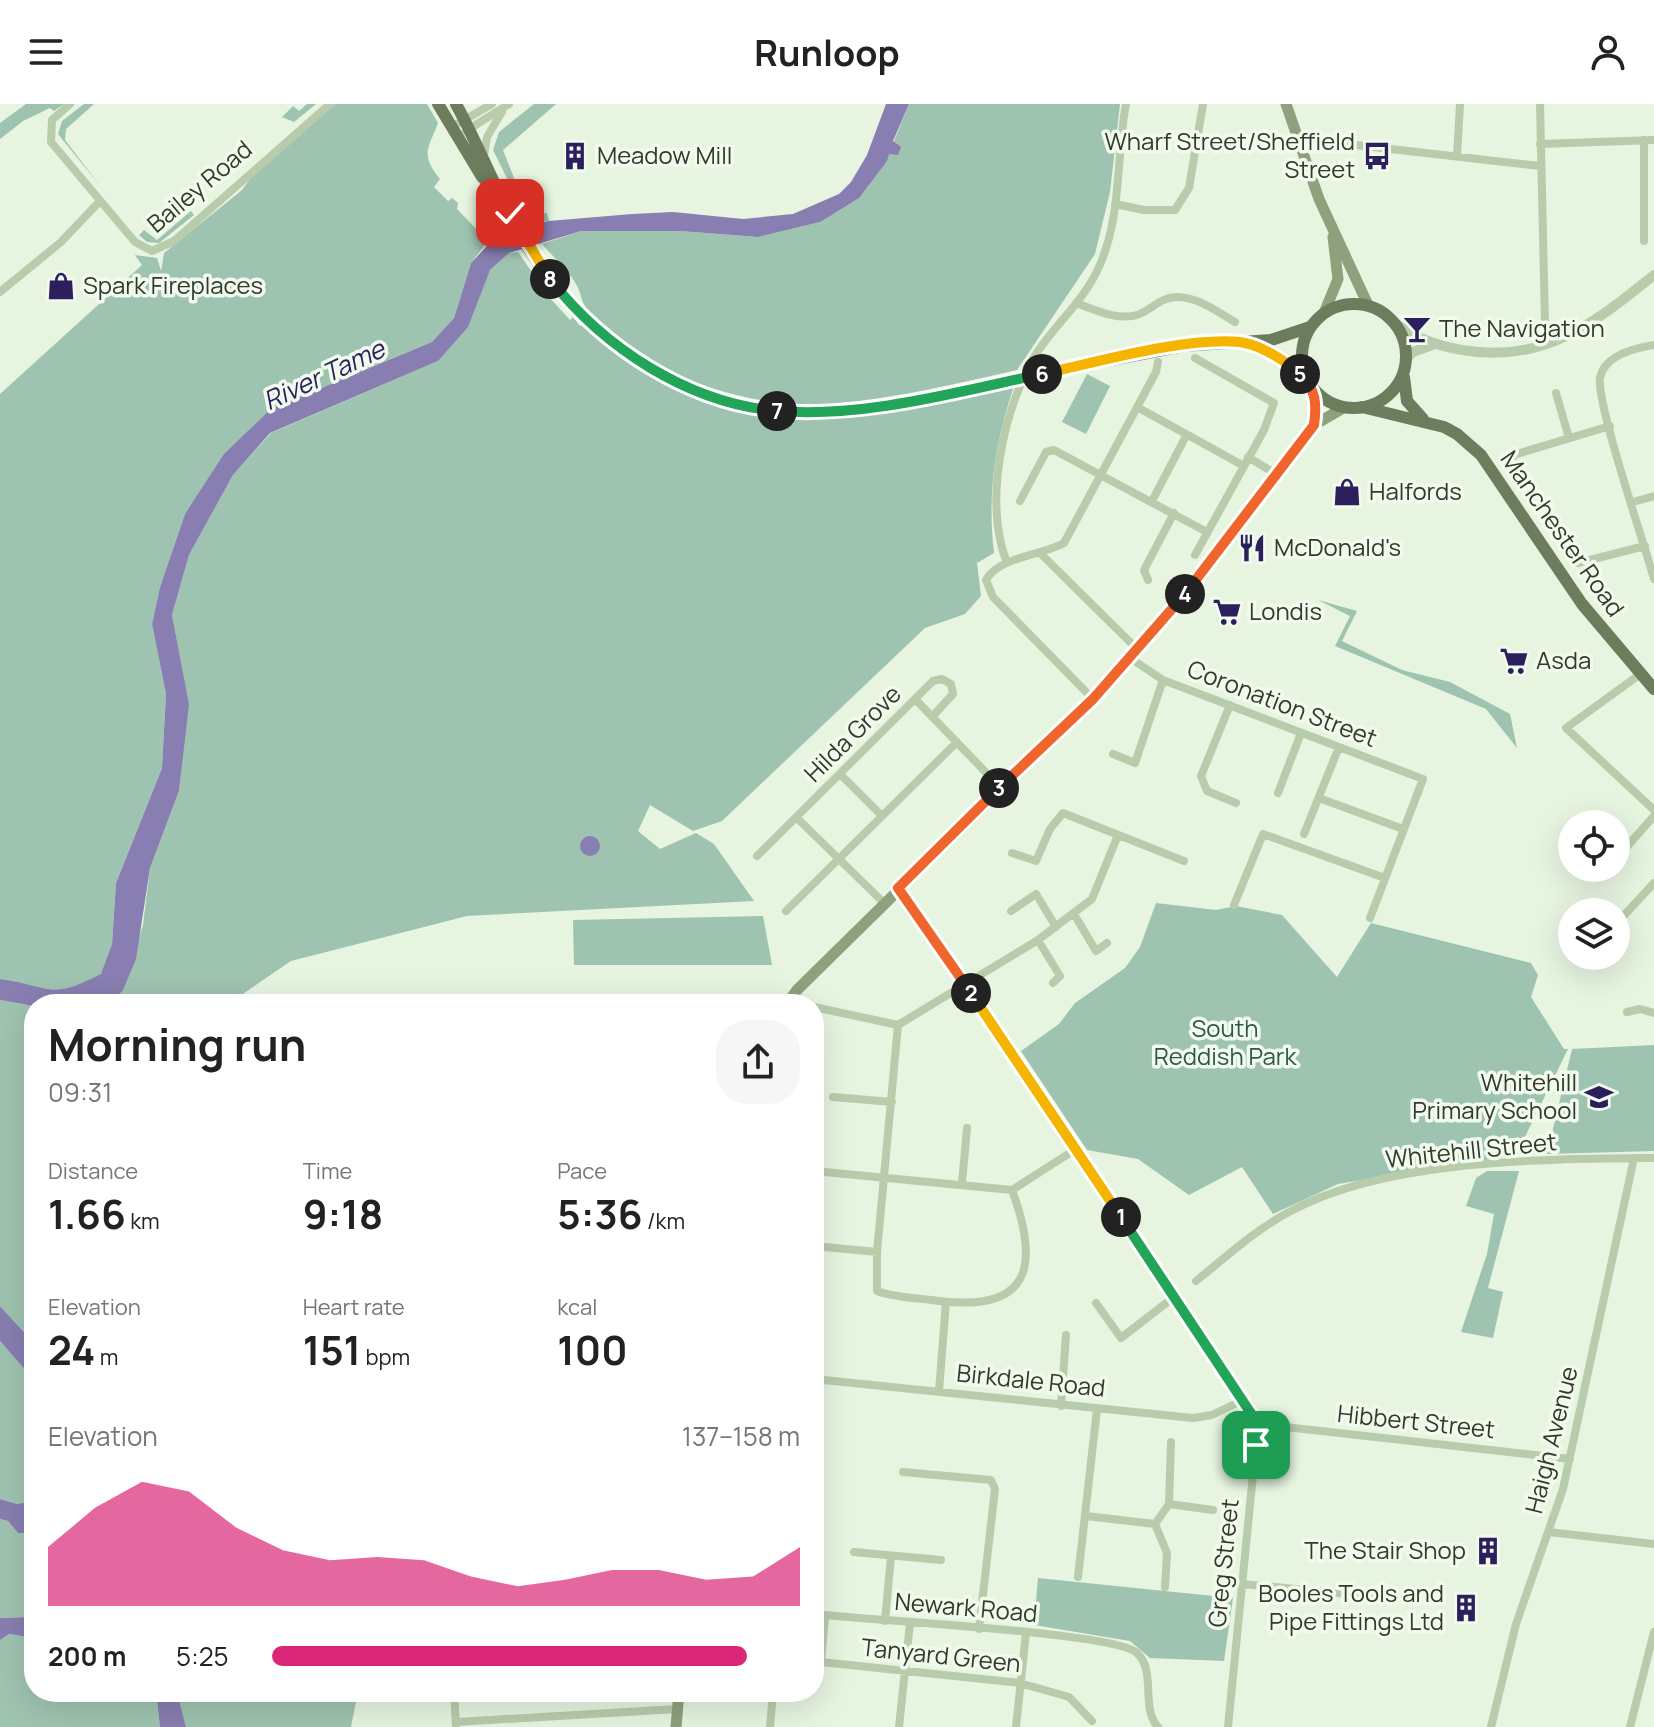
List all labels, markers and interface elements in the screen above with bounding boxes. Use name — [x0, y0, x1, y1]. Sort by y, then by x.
text: Runloop — [754, 28, 900, 77]
icon: menu — [24, 30, 68, 74]
icon: person — [1586, 30, 1630, 74]
place label: Wharf Street/Sheffield Street — [1104, 124, 1355, 185]
street label: Bailey Road — [140, 132, 258, 239]
place label: Meadow Mill — [597, 138, 732, 171]
building icon: Meadow Mill — [560, 141, 590, 171]
bus stop icon: Wharf Street/Sheffield Street — [1362, 141, 1392, 171]
pin — [476, 179, 544, 247]
icon: check — [488, 191, 532, 235]
pin: 8 — [530, 259, 570, 299]
text: 8 — [543, 264, 557, 294]
place label: Spark Fireplaces — [83, 268, 263, 301]
shop icon: Spark Fireplaces — [46, 271, 76, 301]
place label: The Navigation — [1439, 311, 1605, 344]
bar icon: The Navigation — [1402, 314, 1432, 344]
water label: River Tame — [257, 330, 392, 418]
pin: 6 — [1022, 354, 1062, 394]
pin: 5 — [1280, 354, 1320, 394]
text: 6 — [1035, 359, 1049, 389]
text: 5 — [1294, 359, 1306, 389]
pin: 7 — [757, 391, 797, 431]
text: 7 — [771, 396, 783, 426]
street label: Manchester Road — [1494, 444, 1633, 623]
place label: Halfords — [1369, 474, 1462, 507]
shop icon: Halfords — [1332, 477, 1362, 507]
place label: McDonald's — [1274, 530, 1401, 563]
restaurant icon: McDonald's — [1237, 533, 1267, 563]
pin: 4 — [1165, 574, 1205, 614]
text: 4 — [1178, 579, 1192, 609]
place label: Londis — [1249, 594, 1322, 627]
supermarket icon: Londis — [1212, 597, 1242, 627]
place label: Asda — [1536, 643, 1591, 676]
supermarket icon: Asda — [1499, 646, 1529, 676]
street label: Coronation Street — [1183, 651, 1382, 754]
street label: Hilda Grove — [796, 677, 908, 789]
pin: 3 — [979, 768, 1019, 808]
text: 3 — [993, 773, 1005, 803]
map controls — [1558, 810, 1630, 970]
button: locate — [1558, 810, 1630, 882]
button: layers — [1558, 898, 1630, 970]
pin: 2 — [951, 973, 991, 1013]
text: 2 — [964, 978, 978, 1008]
park label: South Reddish Park — [1154, 1011, 1297, 1072]
text: Morning run — [48, 1014, 306, 1074]
button: share — [716, 1020, 800, 1104]
place label: Whitehill Primary School — [1412, 1065, 1577, 1126]
text: 09:31 — [48, 1074, 112, 1110]
school or university icon: Whitehill Primary School — [1584, 1082, 1614, 1112]
street label: Whitehill Street — [1384, 1124, 1558, 1175]
text: Distance — [48, 1156, 138, 1186]
text: Time — [303, 1156, 352, 1186]
text: Pace — [557, 1156, 607, 1186]
text: 1.66 — [48, 1186, 126, 1241]
text: 9:18 — [303, 1186, 383, 1241]
text: 5:36 — [557, 1186, 643, 1241]
pin: 1 — [1101, 1197, 1141, 1237]
text: 1 — [1116, 1202, 1126, 1232]
text: km — [126, 1206, 160, 1236]
text: /km — [643, 1206, 685, 1236]
text: Elevation — [48, 1292, 141, 1322]
text: Heart rate — [303, 1292, 405, 1322]
text: kcal — [557, 1292, 597, 1322]
text: 24 — [48, 1322, 95, 1377]
text: 151 — [303, 1322, 361, 1377]
text: 100 — [557, 1322, 628, 1377]
text: m — [95, 1342, 118, 1372]
text: bpm — [361, 1342, 410, 1372]
street label: Birkdale Road — [955, 1355, 1107, 1404]
street label: Haigh Avenue — [1516, 1362, 1585, 1517]
street label: Hibbert Street — [1336, 1396, 1496, 1445]
pin — [1222, 1411, 1290, 1479]
text: Elevation — [48, 1418, 158, 1454]
text: 137–158 m — [682, 1418, 800, 1454]
icon: arrive — [1234, 1423, 1278, 1467]
street label: Greg Street — [1199, 1497, 1246, 1629]
place label: The Stair Shop — [1304, 1533, 1466, 1566]
building icon: The Stair Shop — [1473, 1536, 1503, 1566]
place label: Booles Tools and Pipe Fittings Ltd — [1258, 1576, 1444, 1637]
street label: Newark Road — [893, 1584, 1039, 1629]
building icon: Booles Tools and Pipe Fittings Ltd — [1451, 1593, 1481, 1623]
street label: Tanyard Green — [860, 1630, 1022, 1679]
text: 200 m — [48, 1638, 126, 1674]
text: 5:25 — [176, 1638, 229, 1674]

